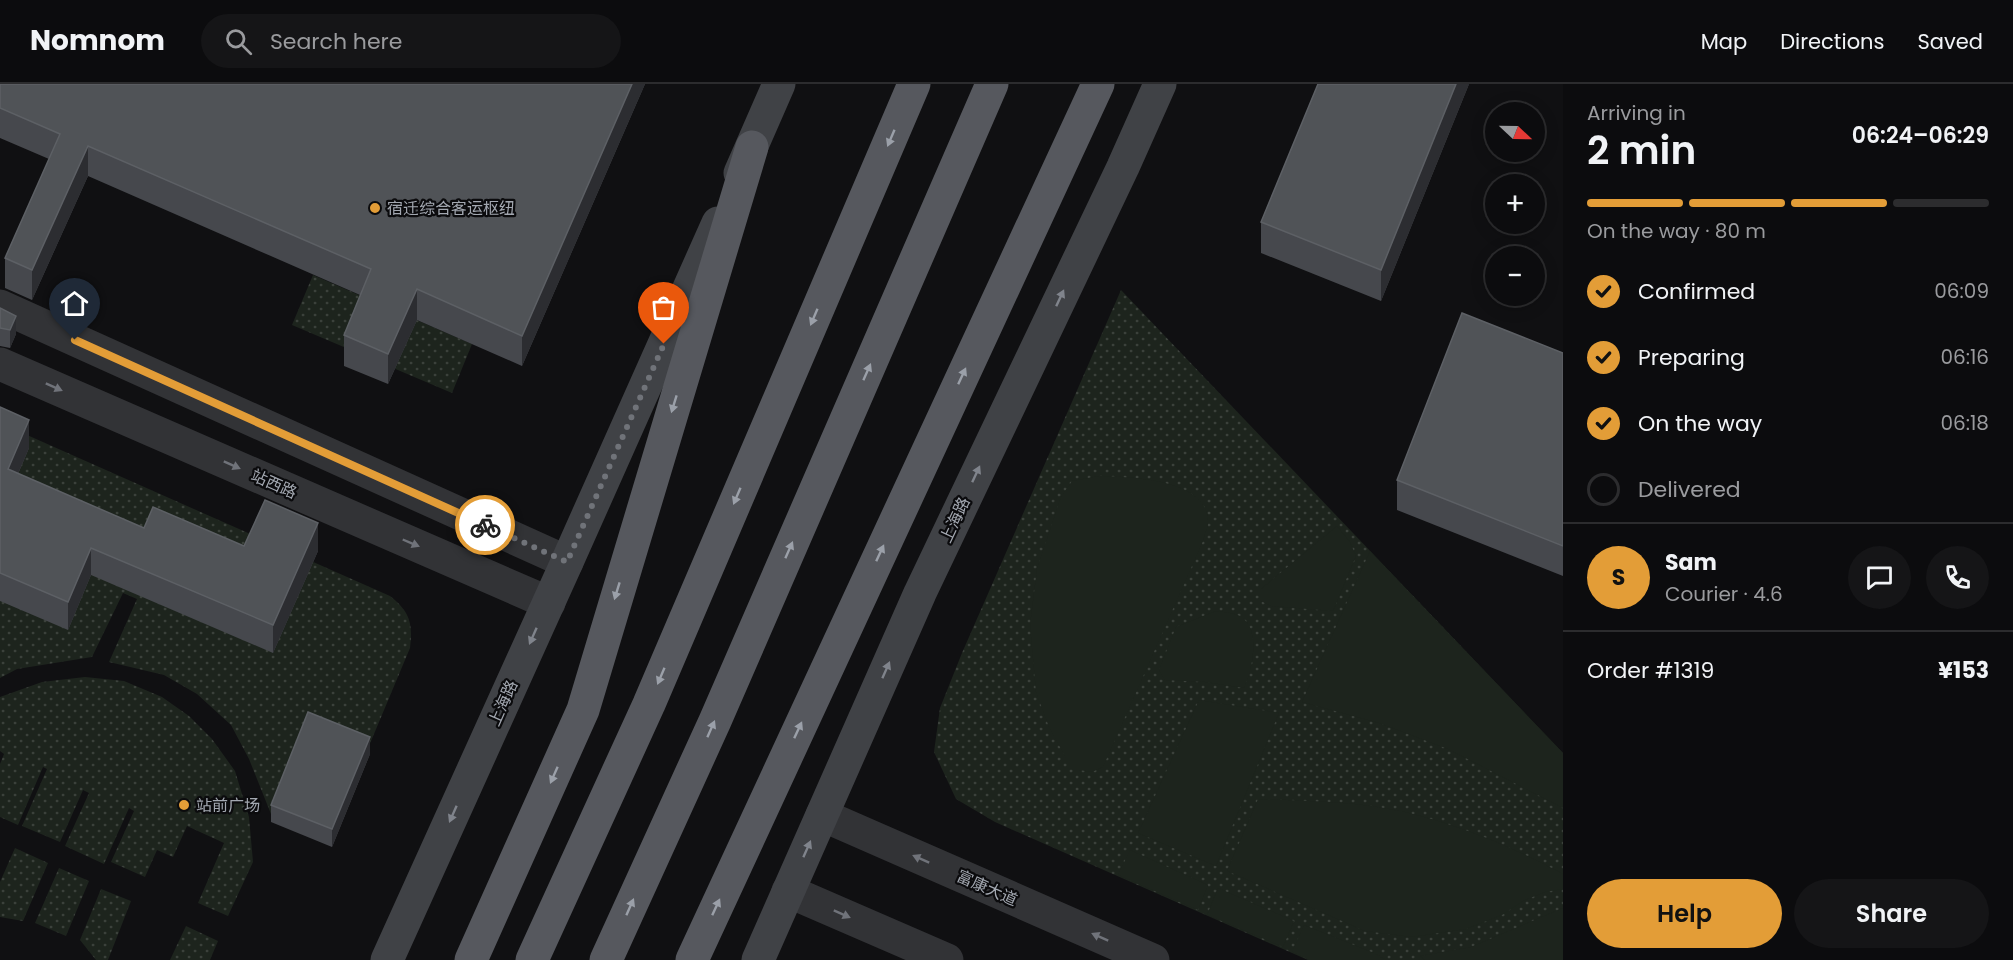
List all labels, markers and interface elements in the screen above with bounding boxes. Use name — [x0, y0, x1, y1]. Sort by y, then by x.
search box — [201, 14, 621, 68]
text: Nomnom — [30, 21, 165, 60]
icon: search — [222, 25, 255, 58]
text: Search here — [270, 26, 402, 57]
text: Map — [1701, 27, 1747, 56]
text: Directions — [1780, 27, 1884, 56]
text: Saved — [1917, 27, 1983, 56]
text: Arriving in — [1587, 99, 1686, 127]
north arrow — [1485, 102, 1545, 162]
map controls — [1485, 102, 1545, 306]
text: 06:24–06:29 — [1852, 120, 1989, 151]
text: 2 min — [1587, 123, 1696, 178]
one-way arrow — [886, 129, 896, 147]
button: + — [1485, 174, 1545, 234]
place label: 宿迁综合客运枢纽 — [387, 197, 515, 220]
marker: 宿迁综合客运枢纽 — [368, 201, 382, 215]
text: On the way · 80 m — [1587, 217, 1766, 245]
button: − — [1485, 246, 1545, 306]
icon: check — [1587, 275, 1620, 308]
text: Confirmed — [1638, 276, 1755, 307]
text: 06:09 — [1934, 277, 1989, 305]
pin — [49, 278, 100, 340]
pin — [638, 282, 689, 344]
icon: home — [58, 287, 91, 320]
one-way arrow — [1056, 290, 1065, 307]
icon: bag — [647, 291, 680, 324]
one-way arrow — [809, 308, 818, 326]
icon: check — [1587, 341, 1620, 374]
text: Preparing — [1638, 342, 1745, 373]
text: 06:16 — [1940, 343, 1989, 371]
one-way arrow — [862, 362, 872, 380]
one-way arrow — [957, 367, 966, 384]
one-way arrow — [45, 383, 62, 392]
one-way arrow — [669, 395, 678, 413]
icon: check — [1587, 407, 1620, 440]
text: On the way — [1638, 408, 1762, 439]
text: 06:18 — [1940, 409, 1989, 437]
one-way arrow — [224, 461, 241, 470]
street label: 站西路 — [247, 464, 301, 504]
one-way arrow — [972, 466, 981, 483]
text: Delivered — [1638, 474, 1741, 505]
one-way arrow — [732, 488, 742, 506]
street label: 上海路 — [934, 493, 976, 547]
courier — [455, 495, 515, 555]
icon: bike — [469, 509, 502, 542]
one-way arrow — [403, 538, 421, 548]
one-way arrow — [784, 541, 794, 559]
one-way arrow — [875, 543, 885, 561]
button: chat — [1848, 546, 1911, 609]
button: phone — [1926, 546, 1989, 609]
text: Sam — [1665, 547, 1717, 578]
text: S — [1612, 562, 1625, 593]
text: Courier · 4.6 — [1665, 580, 1783, 608]
one-way arrow — [612, 582, 621, 600]
one-way arrow — [529, 628, 538, 645]
text: Order #1319 — [1587, 655, 1714, 686]
text: ¥153 — [1938, 655, 1989, 686]
one-way arrow — [881, 662, 890, 679]
one-way arrow — [656, 667, 666, 685]
street label: 上海路 — [483, 676, 523, 730]
one-way arrow — [706, 720, 716, 738]
one-way arrow — [794, 721, 803, 738]
one-way arrow — [549, 766, 559, 784]
place label: 站前广场 — [196, 794, 260, 817]
marker: 站前广场 — [177, 798, 191, 812]
one-way arrow — [447, 805, 457, 823]
one-way arrow — [802, 839, 812, 857]
one-way arrow — [911, 854, 929, 864]
street label: 富康大道 — [953, 864, 1021, 912]
button: Help — [1587, 879, 1782, 948]
button: Share — [1794, 879, 1989, 948]
one-way arrow — [626, 898, 635, 915]
one-way arrow — [712, 898, 721, 915]
one-way arrow — [833, 910, 851, 919]
one-way arrow — [1091, 932, 1108, 941]

